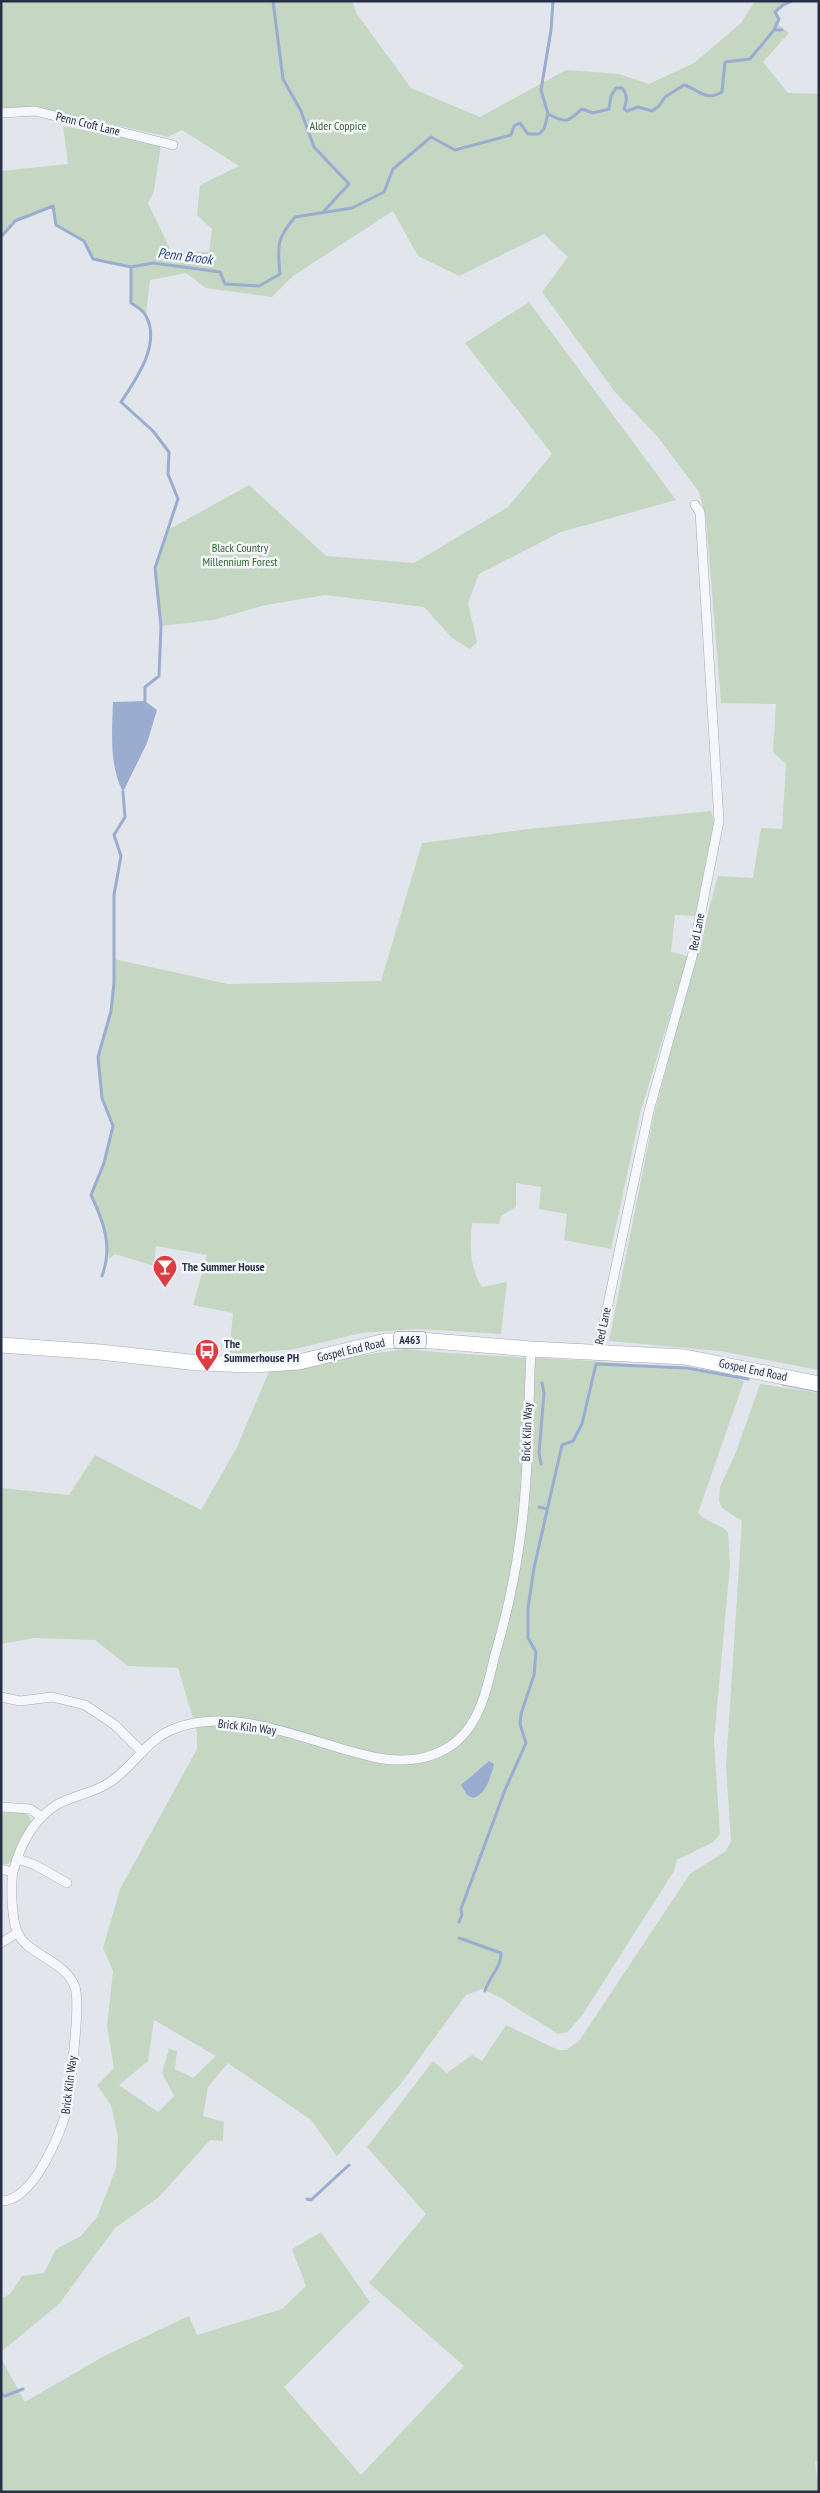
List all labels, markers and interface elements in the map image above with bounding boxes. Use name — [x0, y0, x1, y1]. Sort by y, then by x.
street label: Penn Croft Lane — [55, 108, 122, 139]
park label: Alder Coppice — [310, 118, 366, 133]
water label: Penn Brook — [157, 244, 215, 268]
park label: Black Country Millennium Forest — [202, 540, 278, 569]
street label: Red Lane — [686, 912, 707, 952]
bar icon: The Summer House — [152, 1254, 178, 1288]
place label: The Summer House — [182, 1259, 265, 1274]
street label: Red Lane — [591, 1306, 614, 1346]
road number: A463 — [394, 1332, 426, 1348]
street label: Gospel End Road — [315, 1334, 386, 1365]
place label: The Summerhouse PH — [224, 1336, 299, 1365]
bus stop icon: The Summerhouse PH — [194, 1338, 220, 1372]
street label: Gospel End Road — [718, 1355, 789, 1384]
street label: Brick Kiln Way — [518, 1402, 535, 1462]
street label: Brick Kiln Way — [217, 1715, 278, 1738]
street label: Brick Kiln Way — [57, 2054, 80, 2115]

